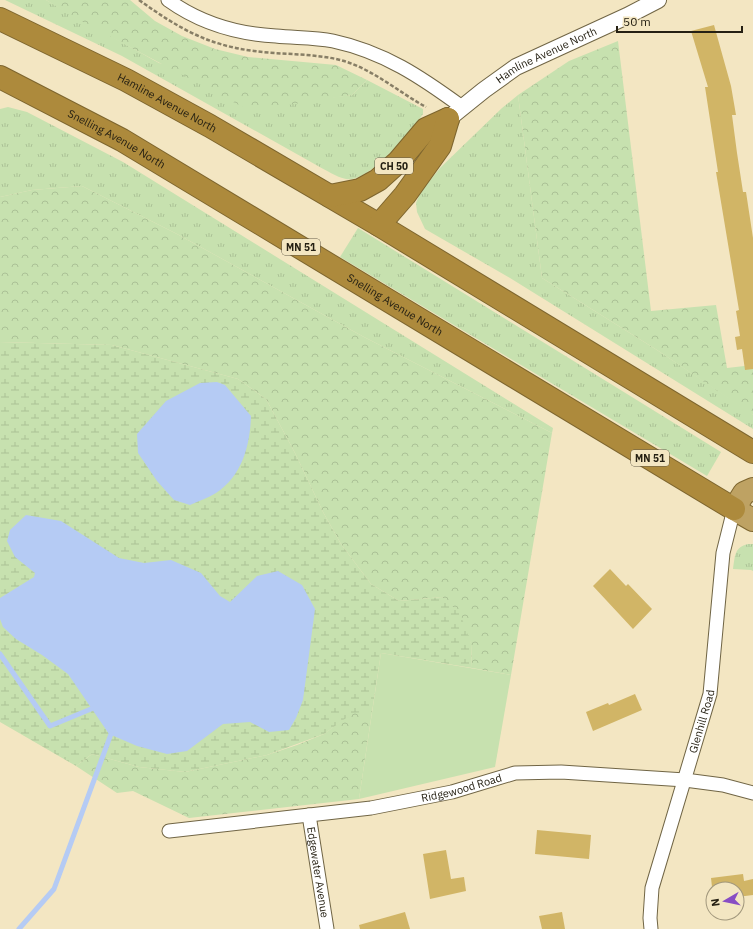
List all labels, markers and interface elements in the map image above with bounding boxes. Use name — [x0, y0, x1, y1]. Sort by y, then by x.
scale bar — [617, 8, 742, 34]
text: 50 m — [623, 14, 651, 29]
street label: Hamline Avenue North — [493, 24, 599, 86]
street label: Hamline Avenue North — [115, 70, 220, 136]
street label: Snelling Avenue North — [65, 106, 168, 172]
road number: CH 50 — [375, 158, 413, 174]
road number: MN 51 — [282, 239, 320, 255]
street label: Snelling Avenue North — [344, 270, 445, 339]
road number: MN 51 — [631, 450, 669, 466]
street label: Glenhill Road — [686, 689, 717, 755]
street label: Ridgewood Road — [420, 770, 503, 805]
street label: Edgewater Avenue — [304, 826, 332, 919]
north arrow — [705, 881, 745, 921]
text: N — [708, 898, 723, 908]

